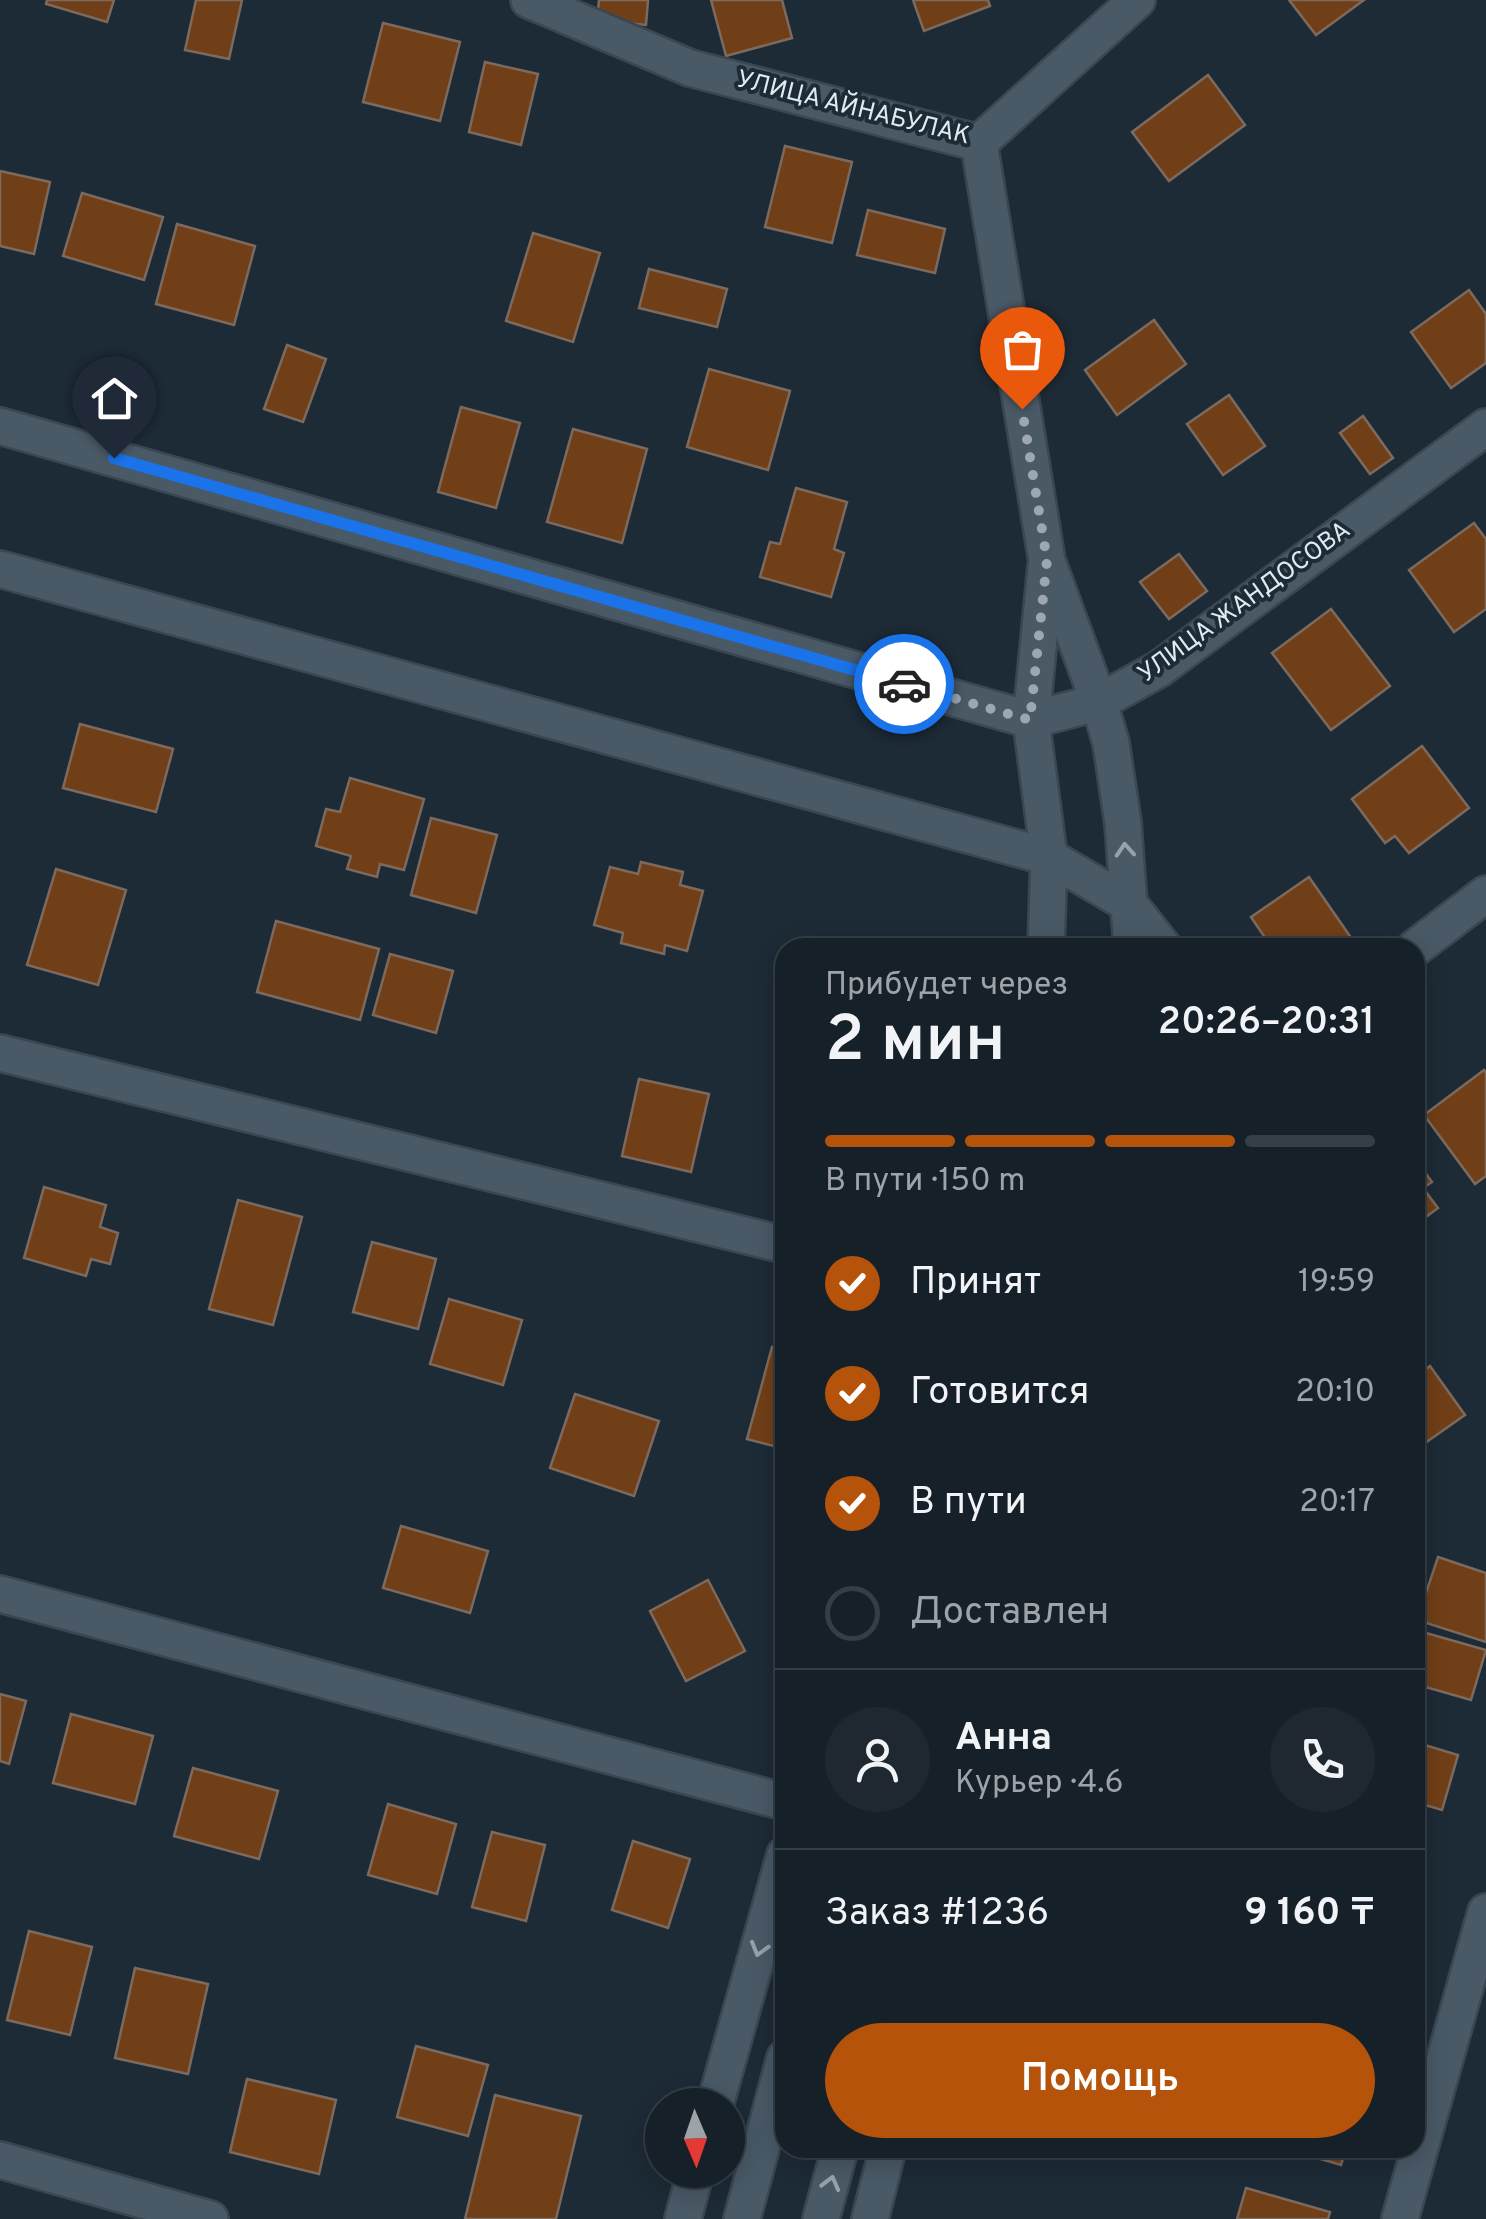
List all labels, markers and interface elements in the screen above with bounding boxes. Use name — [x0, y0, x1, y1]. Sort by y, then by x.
street label: УЛИЦА АЙНАБУЛАК — [733, 64, 973, 154]
pin — [980, 307, 1065, 410]
icon: bag — [995, 322, 1050, 377]
pin — [72, 356, 157, 459]
icon: home — [87, 371, 142, 426]
street label: УЛИЦА ЖАНДОСОВА — [1132, 515, 1358, 691]
courier — [854, 634, 954, 734]
icon: car — [877, 657, 932, 712]
one-way arrow — [1114, 842, 1136, 858]
text: Прибудет через — [825, 966, 1068, 1006]
text: 20:26–20:31 — [1158, 999, 1375, 1048]
text: 2 мин — [825, 1002, 1006, 1084]
text: В пути · 150 m — [825, 1162, 1025, 1202]
icon: check — [825, 1256, 880, 1311]
text: Принят — [910, 1259, 1041, 1308]
text: 19:59 — [1298, 1263, 1375, 1303]
icon: check — [825, 1366, 880, 1421]
text: Готовится — [910, 1369, 1089, 1418]
text: 20:10 — [1295, 1373, 1375, 1413]
icon: check — [825, 1476, 880, 1531]
text: В пути — [910, 1479, 1027, 1528]
text: 20:17 — [1299, 1483, 1375, 1523]
text: Доставлен — [910, 1589, 1109, 1638]
button: person — [825, 1707, 930, 1812]
button: phone — [1270, 1707, 1375, 1812]
text: Анна — [955, 1715, 1052, 1764]
text: Курьер · 4.6 — [955, 1764, 1124, 1804]
text: Заказ #1236 — [825, 1890, 1049, 1939]
text: 9 160 ₸ — [1244, 1890, 1375, 1939]
one-way arrow — [749, 1940, 770, 1957]
button: Помощь — [825, 2023, 1375, 2138]
north arrow — [645, 2088, 745, 2188]
map controls — [645, 2088, 745, 2188]
one-way arrow — [819, 2175, 840, 2192]

